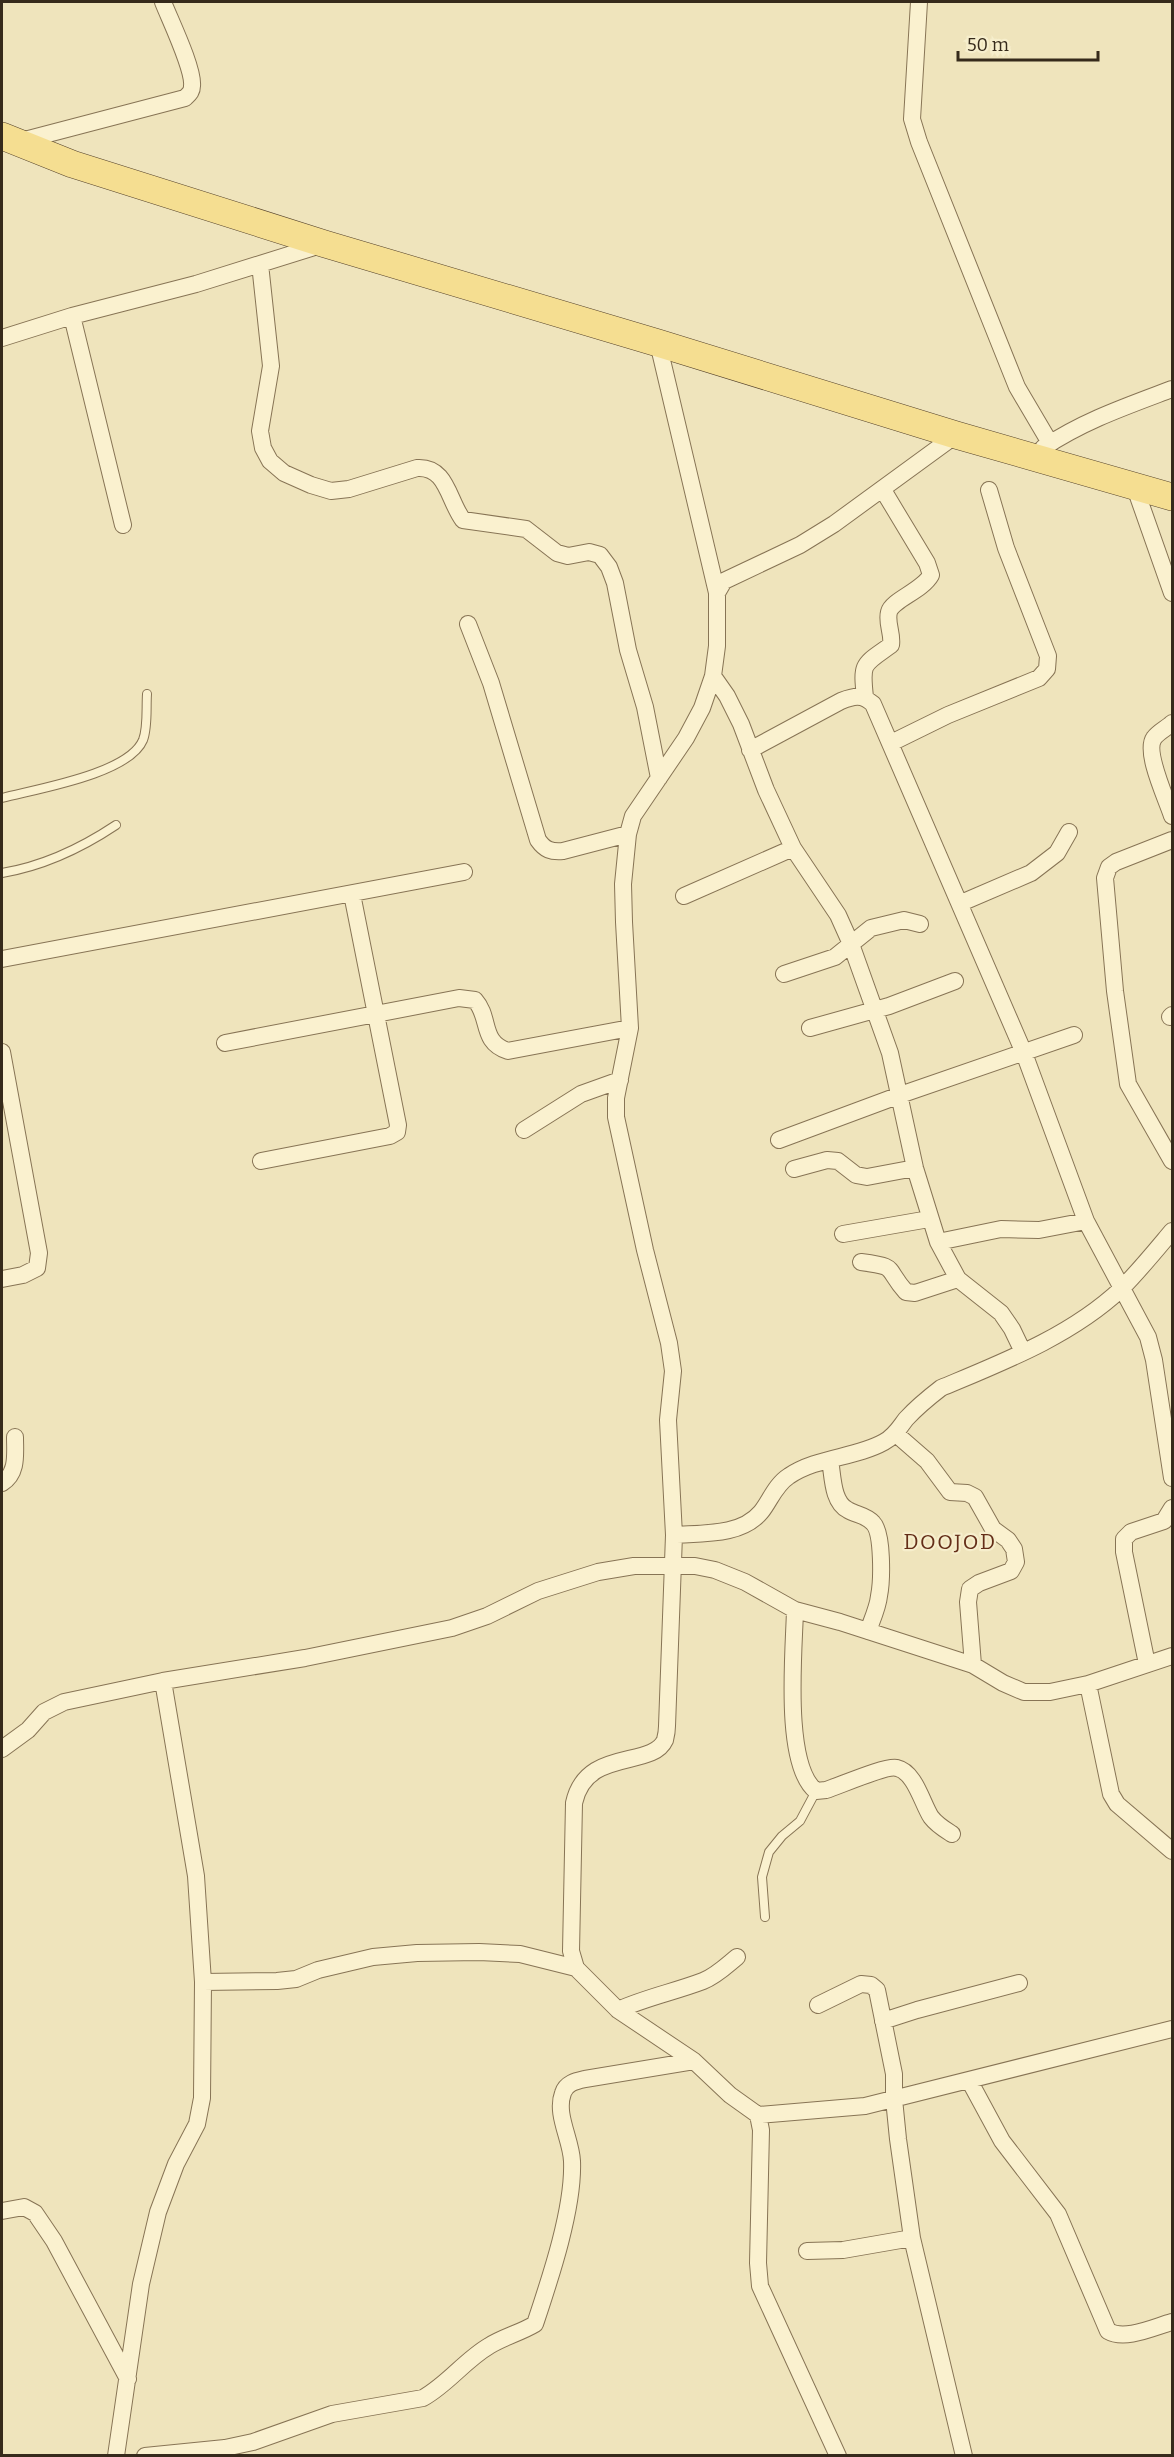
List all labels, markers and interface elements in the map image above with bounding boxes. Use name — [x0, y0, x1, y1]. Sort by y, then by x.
scale bar — [958, 24, 1098, 62]
text: 50 m — [967, 34, 1009, 56]
district label: DOOJOD — [903, 1529, 997, 1555]

